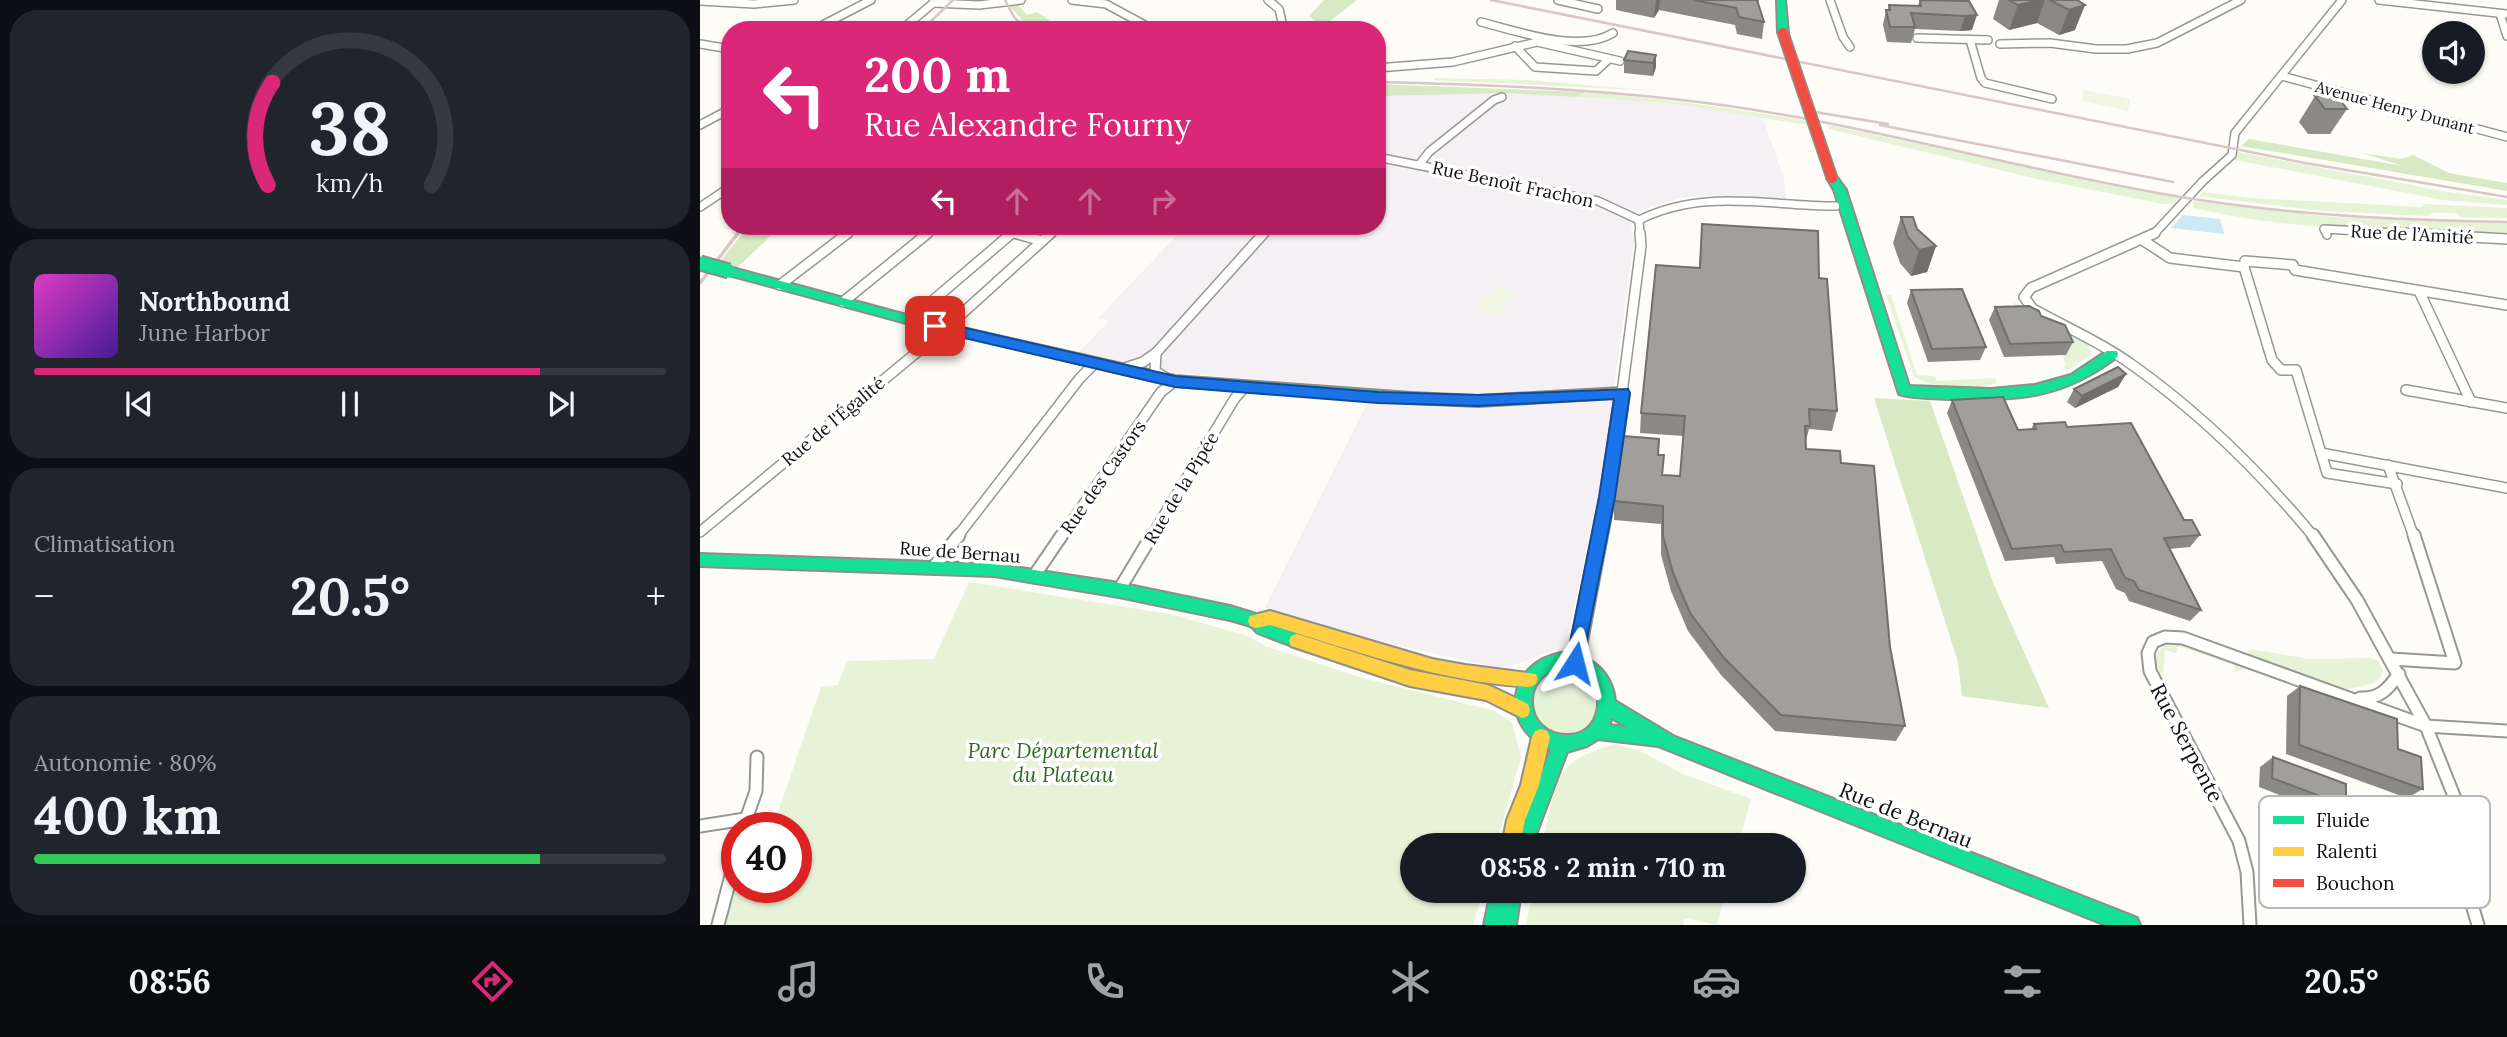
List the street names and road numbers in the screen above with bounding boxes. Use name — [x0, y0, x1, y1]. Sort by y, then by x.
street label: Avenue Henry Dunant — [2312, 76, 2478, 138]
street label: Rue Benoît Frachon — [1430, 156, 1596, 212]
street label: Rue de l’Amitié — [2350, 219, 2474, 249]
street label: Rue de l'Égalité — [777, 371, 890, 471]
street label: Rue des Castors — [1055, 416, 1151, 538]
street label: Rue de la Pipée — [1138, 428, 1224, 548]
street label: Rue de Bernau — [899, 536, 1022, 568]
street label: Rue Serpente — [2144, 679, 2230, 807]
street label: Rue de Bernau — [1835, 776, 1977, 854]

